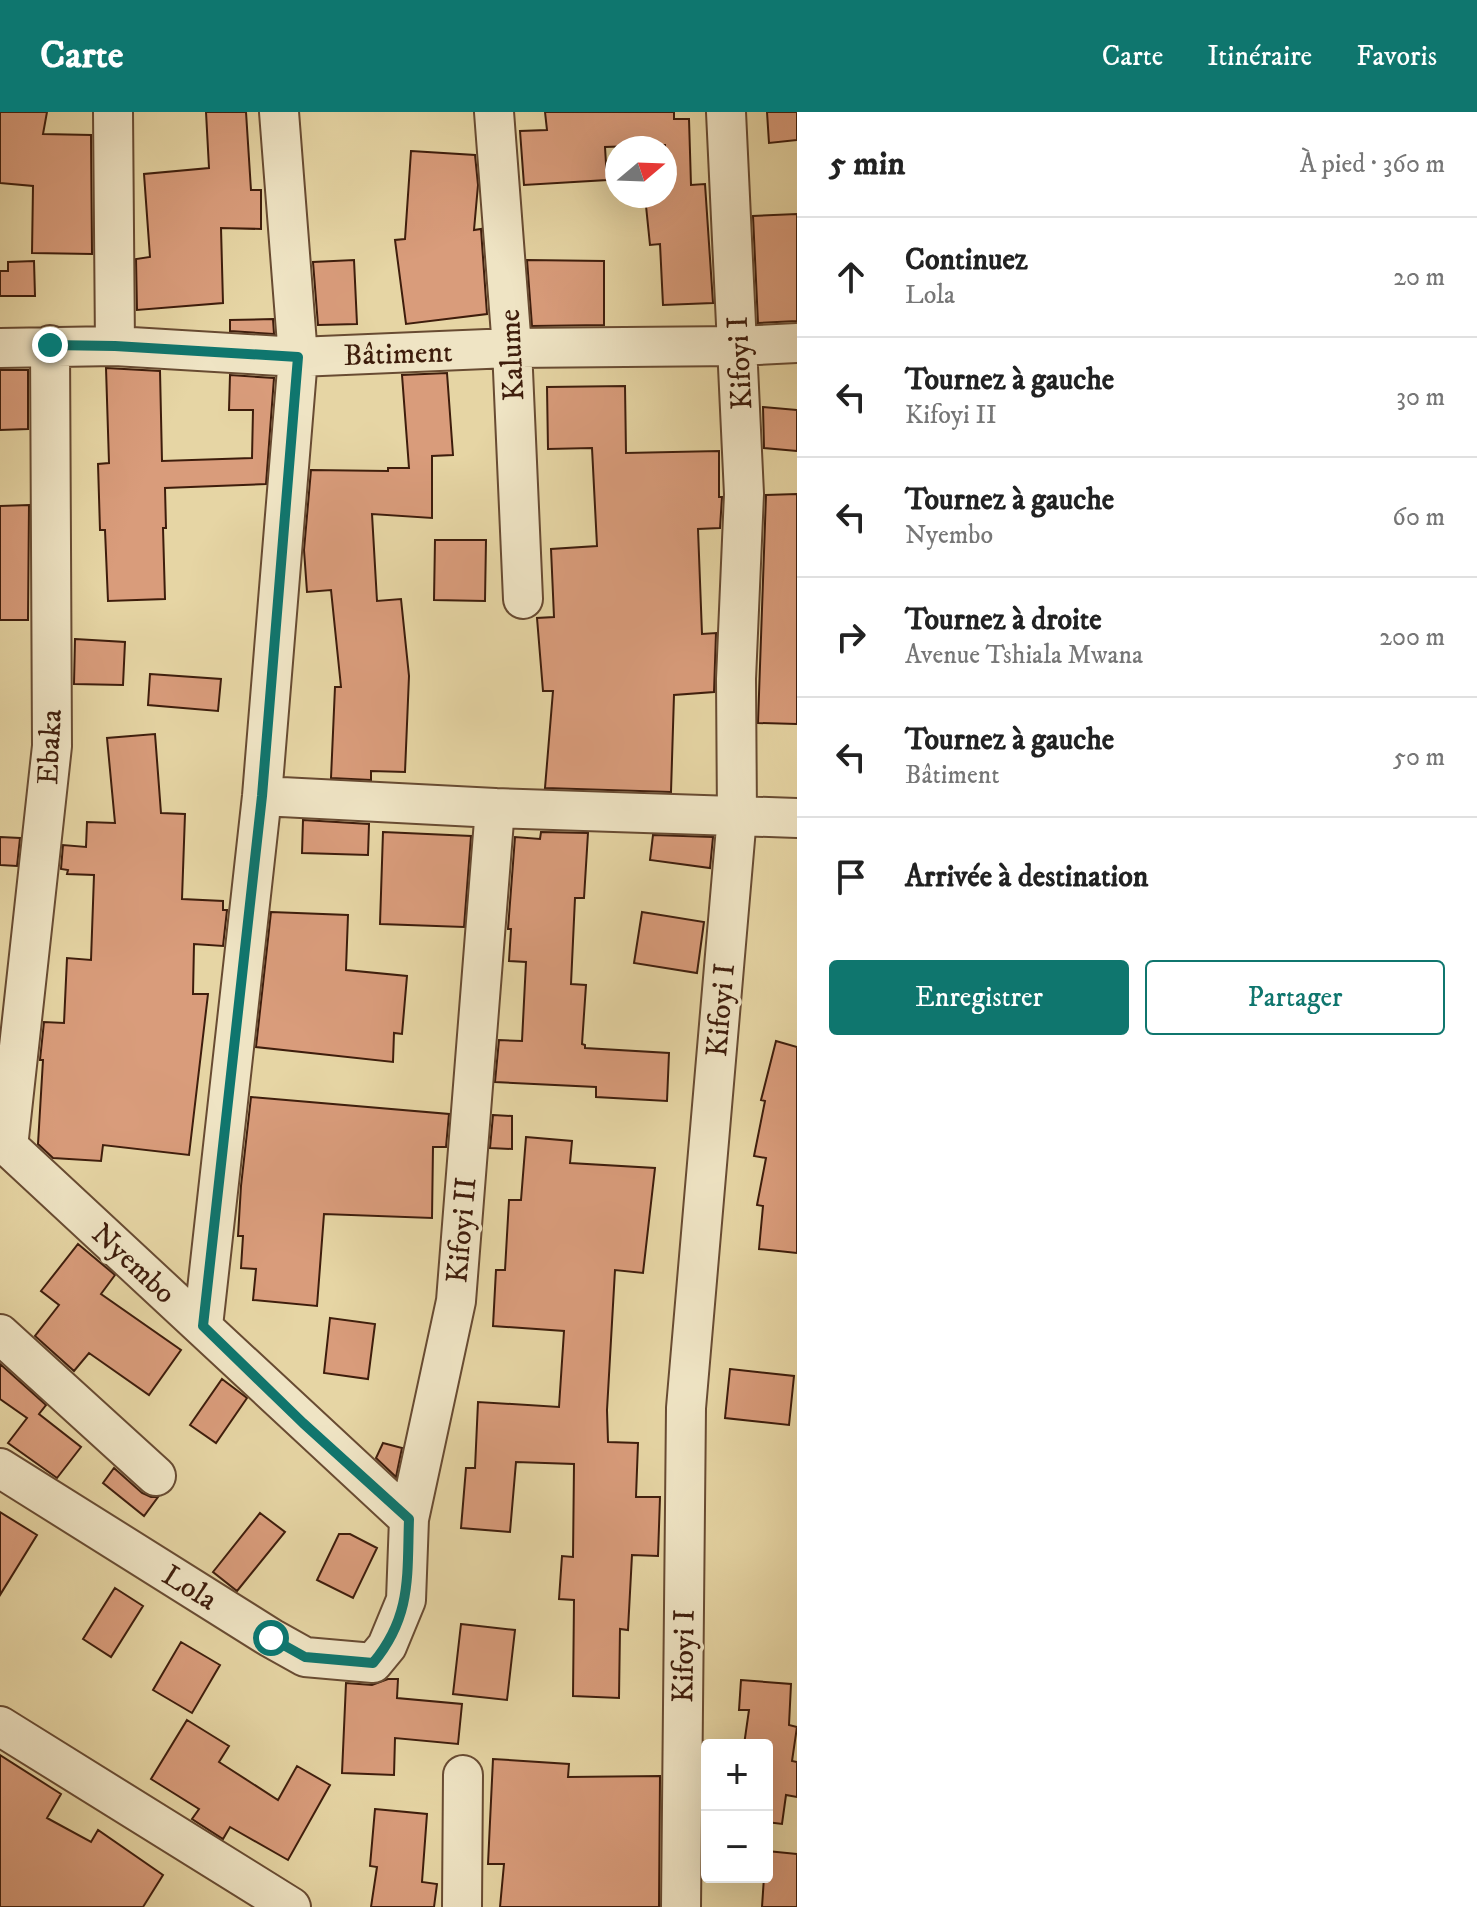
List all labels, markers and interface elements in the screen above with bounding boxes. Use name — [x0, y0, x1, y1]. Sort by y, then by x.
text: Carte — [40, 32, 123, 80]
text: Carte — [1102, 39, 1163, 74]
text: Itinéraire — [1207, 39, 1312, 74]
text: Favoris — [1356, 39, 1437, 74]
north arrow — [605, 136, 677, 208]
text: 5 min — [829, 143, 905, 185]
text: À pied · 360 m — [1300, 148, 1445, 181]
text: Continuez — [905, 242, 1028, 279]
icon: ahead — [829, 255, 873, 299]
text: 20 m — [1393, 261, 1445, 294]
text: Lola — [905, 279, 955, 312]
street label: Kalume — [492, 308, 533, 402]
street label: Kifoyi I — [720, 315, 761, 411]
route end — [32, 327, 68, 363]
street label: Bâtiment — [343, 334, 453, 375]
text: Tournez à gauche — [905, 362, 1114, 399]
icon: left — [829, 375, 873, 419]
text: 30 m — [1396, 381, 1445, 414]
text: Kifoyi II — [905, 399, 997, 432]
text: Tournez à gauche — [905, 482, 1114, 519]
icon: left — [829, 495, 873, 539]
text: 60 m — [1392, 501, 1445, 534]
text: Nyembo — [905, 519, 993, 552]
text: Tournez à droite — [905, 602, 1102, 639]
icon: right — [829, 615, 873, 659]
text: 200 m — [1379, 621, 1445, 654]
text: Avenue Tshiala Mwana — [905, 639, 1143, 672]
street label: Ebaka — [30, 708, 71, 786]
text: Tournez à gauche — [905, 722, 1114, 759]
icon: left — [829, 735, 873, 779]
text: 50 m — [1393, 741, 1445, 774]
text: Bâtiment — [905, 759, 1000, 792]
icon: arrive — [829, 855, 873, 899]
text: Arrivée à destination — [905, 859, 1149, 896]
button: Enregistrer — [829, 960, 1129, 1035]
button: Partager — [1145, 960, 1445, 1035]
street label: Kifoyi I — [699, 962, 744, 1058]
street label: Kifoyi II — [439, 1176, 486, 1285]
street label: Nyembo — [83, 1216, 183, 1312]
street label: Lola — [155, 1557, 224, 1619]
street label: Kifoyi I — [665, 1609, 704, 1703]
route start — [253, 1620, 289, 1656]
map controls — [701, 1739, 773, 1883]
button: + — [701, 1739, 773, 1811]
button: − — [701, 1811, 773, 1883]

